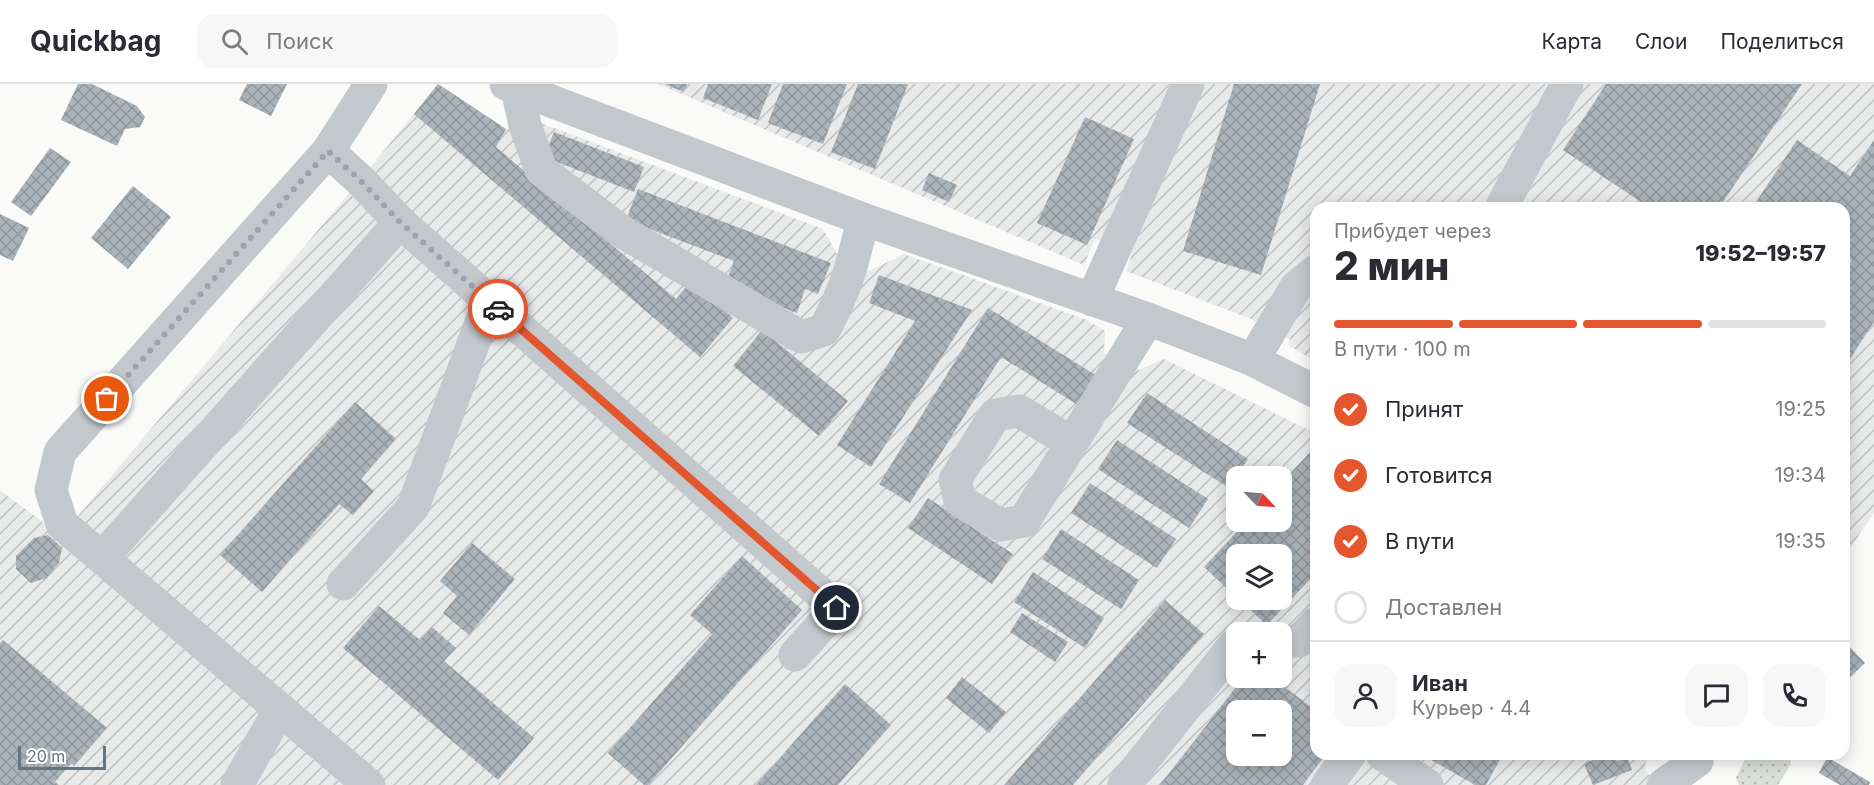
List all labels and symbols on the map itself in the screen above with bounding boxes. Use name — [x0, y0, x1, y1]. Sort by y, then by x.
courier — [468, 279, 528, 339]
pin — [81, 373, 132, 424]
north arrow — [1226, 466, 1292, 532]
pin — [811, 582, 862, 633]
scale bar — [18, 743, 106, 770]

